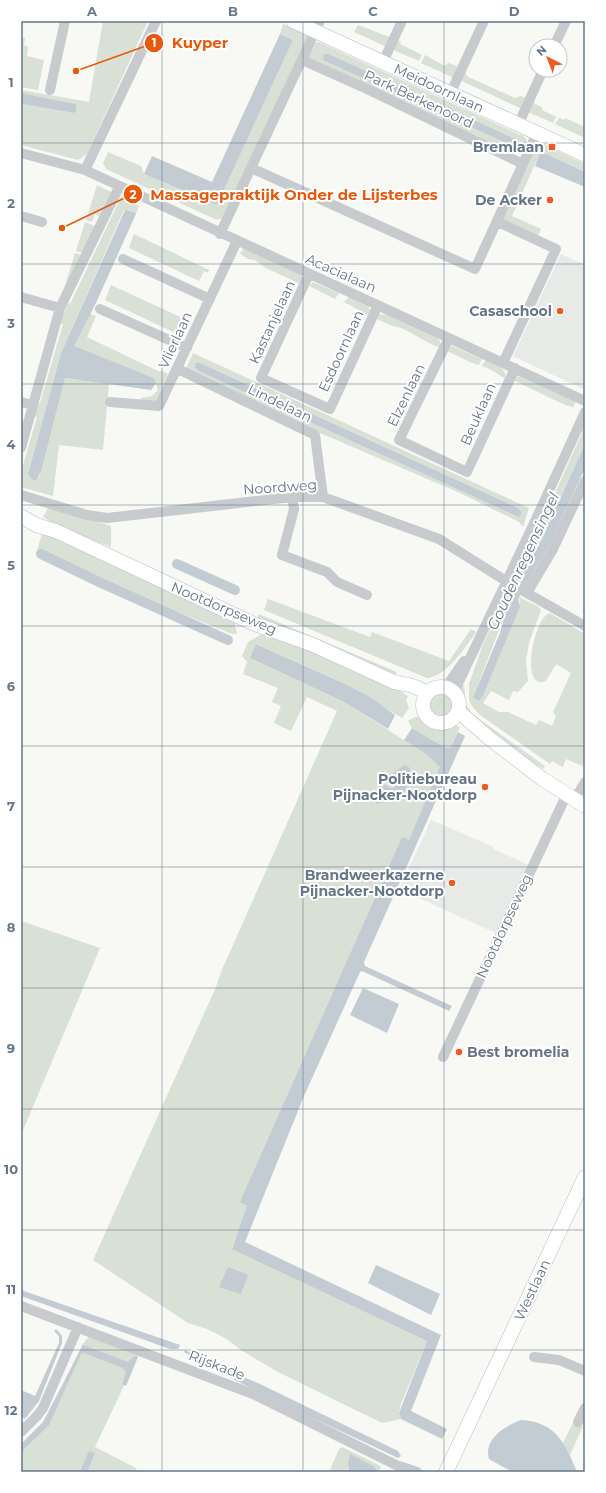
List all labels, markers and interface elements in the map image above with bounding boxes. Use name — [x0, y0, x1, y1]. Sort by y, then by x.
text: A — [86, 3, 98, 19]
text: B — [228, 3, 238, 19]
text: C — [368, 3, 378, 19]
text: D — [509, 3, 520, 19]
callout: Kuyper — [144, 29, 236, 56]
text: Kuyper — [172, 33, 229, 52]
text: 1 — [152, 35, 156, 50]
north arrow — [528, 38, 568, 78]
text: N — [533, 42, 549, 59]
street label: Meidoornlaan — [391, 59, 487, 117]
street label: Park Berkenoord — [361, 66, 477, 132]
text: 1 — [8, 74, 14, 90]
place label: Bremlaan — [473, 138, 544, 156]
marker: Bremlaan — [547, 142, 557, 152]
callout: Massagepraktijk Onder de Lijsterbes — [123, 181, 446, 208]
text: Massagepraktijk Onder de Lijsterbes — [150, 185, 438, 204]
text: 2 — [129, 187, 137, 202]
place label: De Acker — [475, 191, 542, 209]
text: 2 — [7, 195, 15, 211]
marker: De Acker — [545, 195, 555, 205]
street label: Acacialaan — [303, 249, 379, 297]
street label: Kastanjelaan — [245, 277, 299, 367]
place label: Casaschool — [469, 302, 552, 320]
marker: Casaschool — [555, 306, 565, 316]
street label: Esdoornlaan — [314, 307, 368, 395]
street label: Vlierlaan — [154, 309, 196, 371]
text: 3 — [6, 315, 15, 331]
street label: Elzenlaan — [383, 361, 429, 429]
street label: Lindelaan — [245, 380, 315, 426]
street label: Beuklaan — [456, 380, 500, 448]
text: 4 — [7, 436, 16, 452]
street label: Noordweg — [242, 475, 318, 499]
water label: Goudenregensingel — [483, 489, 563, 633]
text: 5 — [7, 557, 15, 573]
street label: Nootdorpseweg — [169, 578, 279, 638]
text: 6 — [7, 678, 16, 694]
place label: Politiebureau Pijnacker-Nootdorp — [333, 770, 477, 804]
marker: Politiebureau Pijnacker-Nootdorp — [480, 782, 490, 792]
text: 7 — [7, 798, 15, 814]
place label: Brandweerkazerne Pijnacker-Nootdorp — [300, 866, 444, 900]
street label: Nootdorpseweg — [472, 871, 536, 981]
marker: Brandweerkazerne Pijnacker-Nootdorp — [447, 878, 457, 888]
text: 8 — [7, 919, 16, 935]
text: 9 — [7, 1040, 15, 1056]
place label: Best bromelia — [467, 1043, 569, 1061]
marker: Best bromelia — [454, 1047, 464, 1057]
text: 10 — [4, 1161, 18, 1177]
street label: Westlaan — [510, 1257, 554, 1323]
text: 11 — [6, 1281, 16, 1297]
street label: Rijskade — [186, 1346, 248, 1384]
text: 12 — [5, 1402, 18, 1418]

